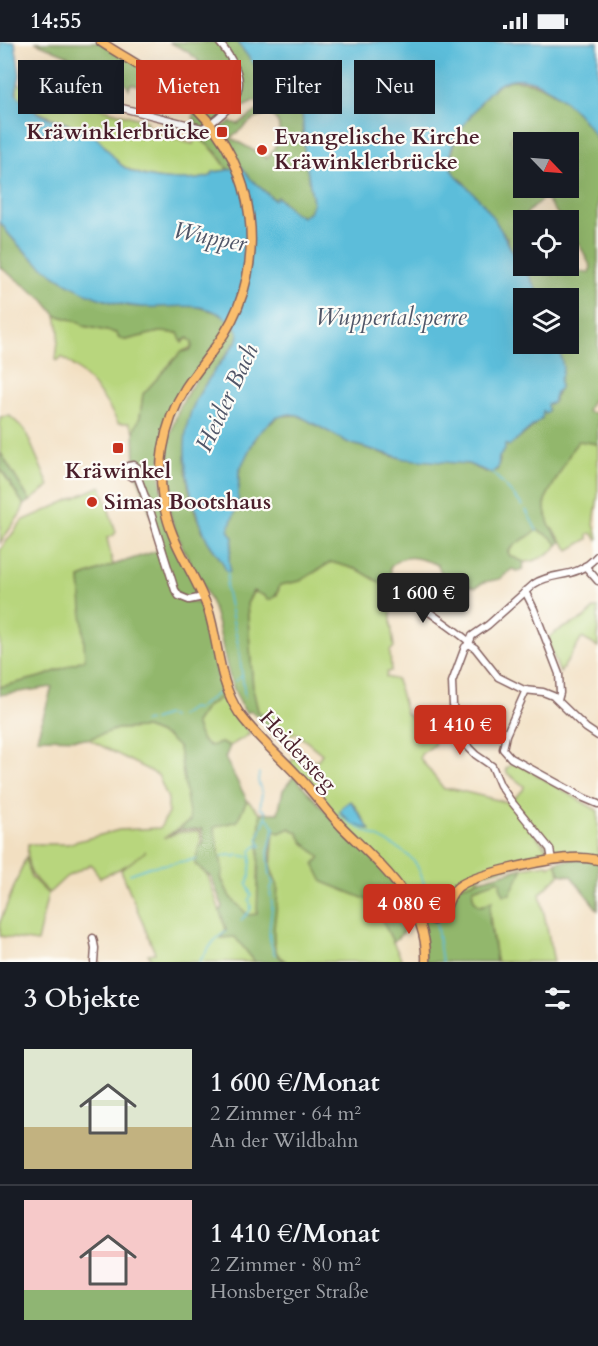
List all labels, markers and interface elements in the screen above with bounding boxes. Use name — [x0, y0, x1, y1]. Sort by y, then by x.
text: 14:55 — [30, 6, 81, 36]
chip: Kaufen — [18, 60, 124, 114]
chip: Mieten — [136, 60, 241, 114]
chip: Filter — [253, 60, 342, 114]
chip: Neu — [354, 60, 435, 114]
place label: Kräwinklerbrücke — [26, 117, 210, 147]
place label: Evangelische Kirche Kräwinklerbrücke — [274, 122, 480, 177]
marker: Kräwinklerbrücke — [215, 125, 229, 139]
north arrow — [513, 132, 579, 198]
map controls — [513, 132, 579, 354]
marker: Evangelische Kirche Kräwinklerbrücke — [255, 143, 269, 157]
button: locate — [513, 210, 579, 276]
water label: Wupper — [170, 214, 251, 260]
button: layers — [513, 288, 579, 354]
water label: Wuppertalsperre — [315, 301, 467, 334]
water label: Heider Bach — [188, 338, 267, 457]
marker: Kräwinkel — [111, 441, 125, 455]
place label: Kräwinkel — [65, 456, 172, 486]
place label: Simas Bootshaus — [104, 487, 271, 517]
marker: Simas Bootshaus — [85, 495, 99, 509]
pin: 1 600 € — [368, 573, 478, 624]
text: 1 600 € — [391, 579, 455, 606]
street label: Heidersteg — [253, 704, 344, 799]
pin: 1 410 € — [405, 705, 515, 756]
text: 1 410 € — [428, 711, 492, 738]
pin: 4 080 € — [354, 884, 464, 935]
text: 4 080 € — [377, 890, 441, 917]
text: 3 Objekte — [24, 981, 140, 1016]
icon: filters — [541, 982, 574, 1015]
text: 1 600 €/Monat — [210, 1065, 380, 1100]
icon: home — [72, 1073, 144, 1145]
text: 2 Zimmer · 64 m² — [210, 1100, 361, 1127]
text: An der Wildbahn — [210, 1127, 359, 1154]
text: 1 410 €/Monat — [210, 1216, 380, 1251]
icon: home — [72, 1224, 144, 1296]
text: 2 Zimmer · 80 m² — [210, 1251, 361, 1278]
text: Honsberger Straße — [210, 1278, 369, 1305]

